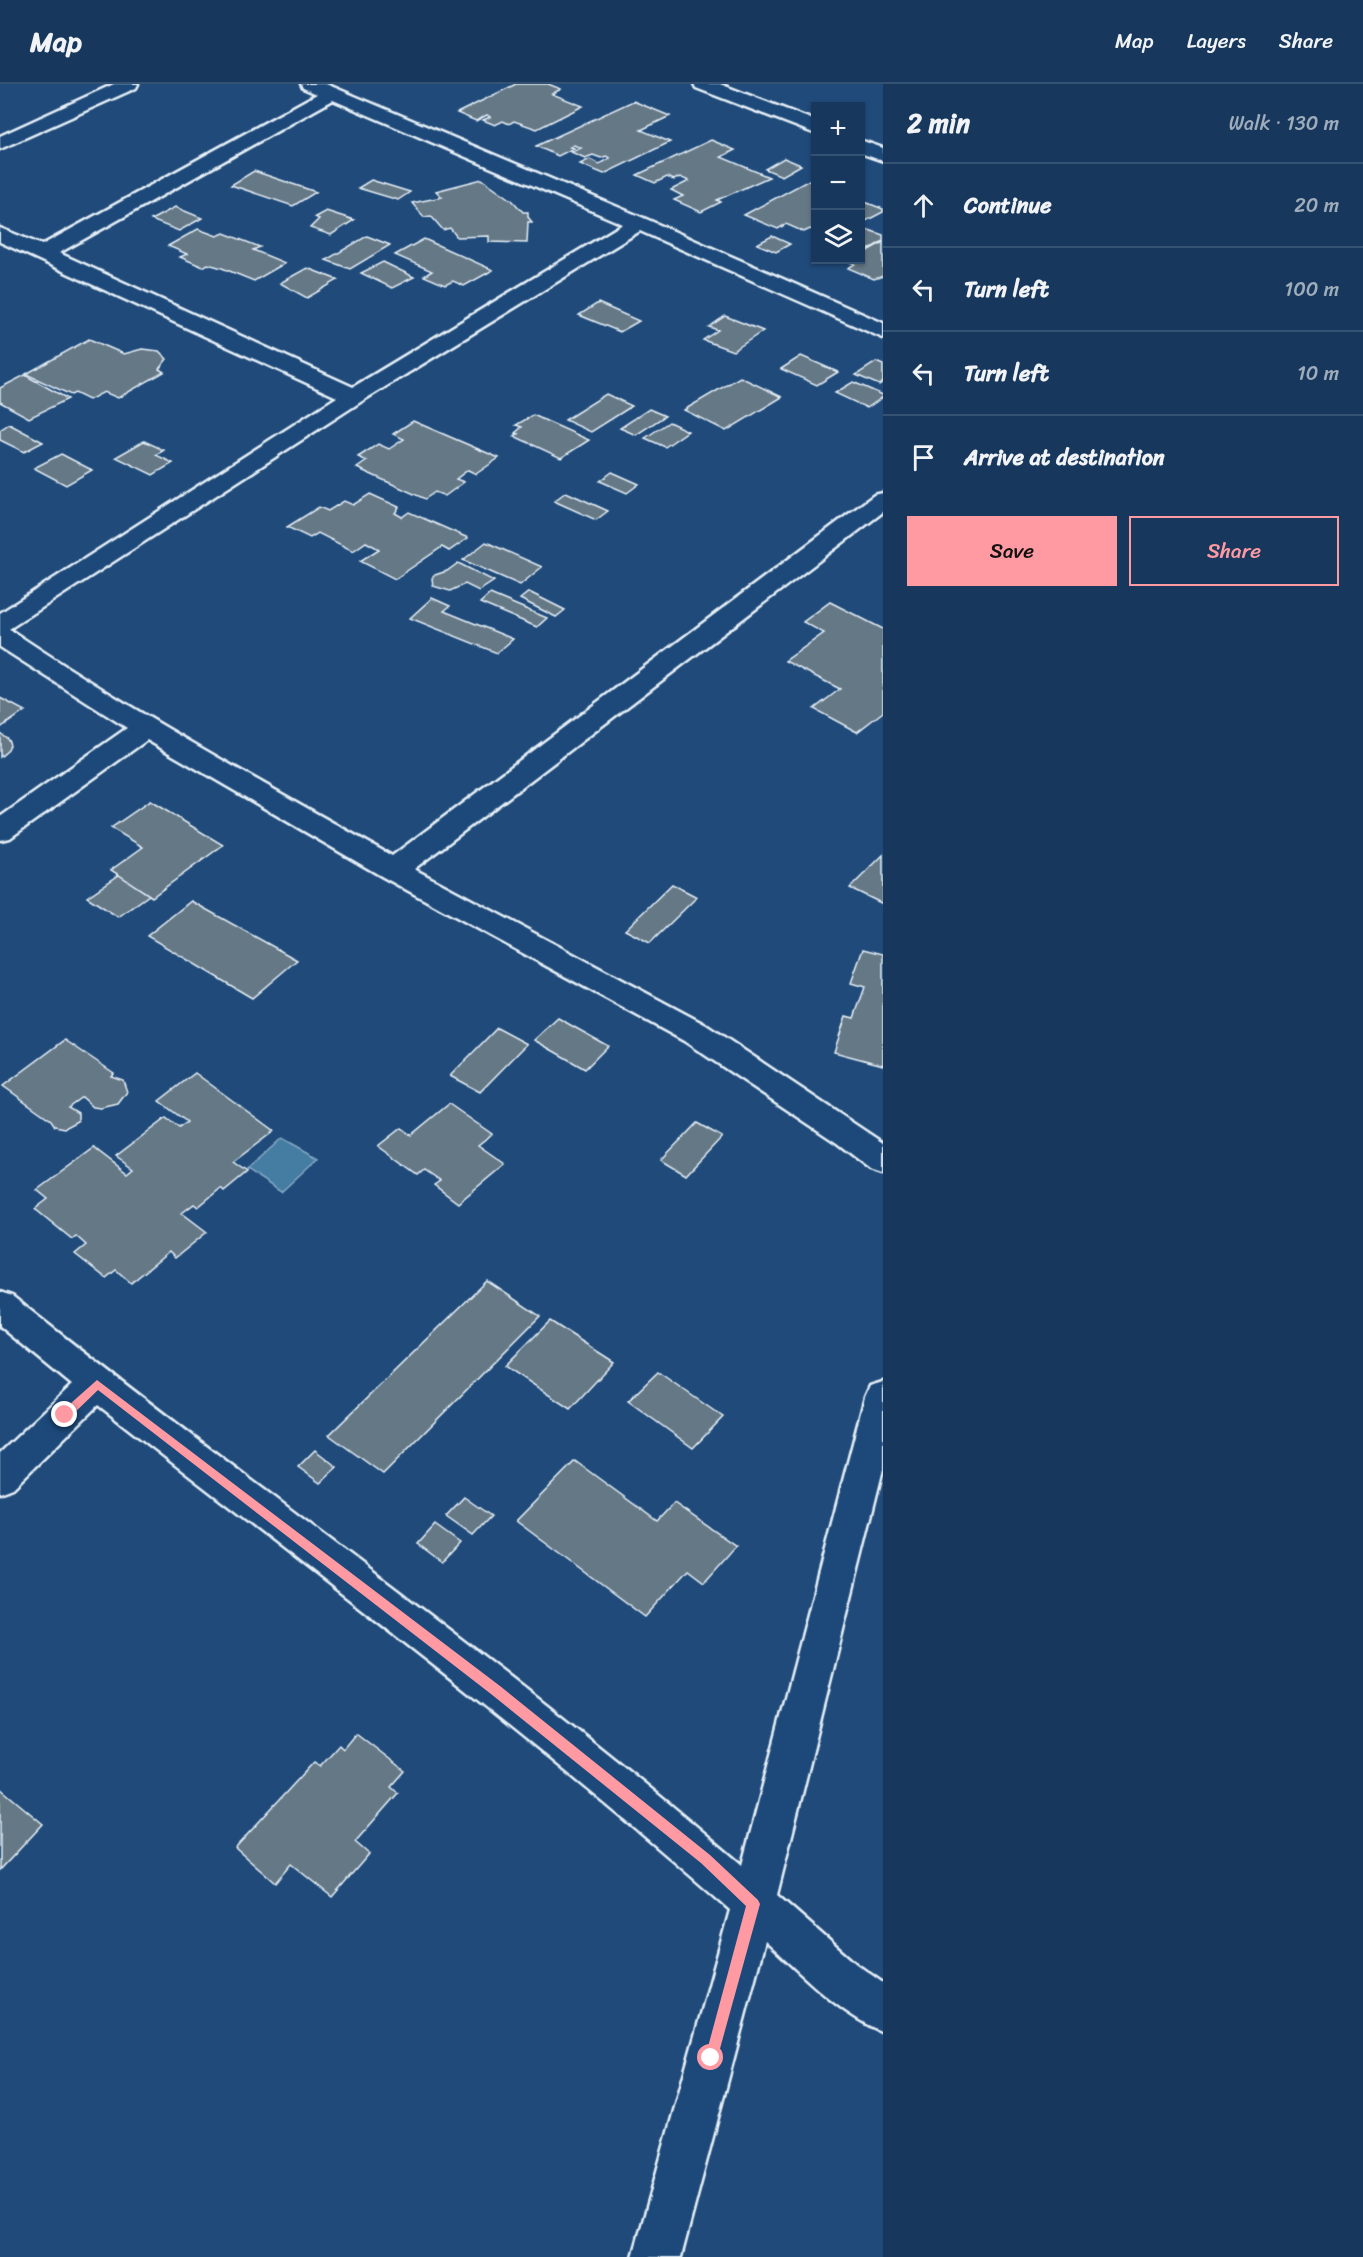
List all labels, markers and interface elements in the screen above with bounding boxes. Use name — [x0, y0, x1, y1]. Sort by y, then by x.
text: Map — [30, 17, 82, 66]
text: Map — [1115, 22, 1154, 60]
text: Layers — [1187, 22, 1246, 60]
text: Share — [1279, 22, 1333, 60]
text: 2 min — [907, 100, 970, 146]
map controls — [811, 102, 865, 264]
button: + — [811, 102, 865, 156]
text: Walk · 130 m — [1229, 106, 1339, 141]
button: − — [811, 156, 865, 210]
text: Continue — [964, 186, 1052, 225]
text: 20 m — [1294, 188, 1339, 223]
icon: ahead — [907, 189, 940, 222]
button: layers — [811, 210, 865, 264]
text: Turn left — [964, 270, 1049, 309]
text: 100 m — [1285, 272, 1339, 307]
icon: left — [907, 273, 940, 306]
text: Turn left — [964, 354, 1049, 393]
text: 10 m — [1297, 356, 1339, 391]
icon: left — [907, 357, 940, 390]
text: Arrive at destination — [964, 438, 1165, 477]
icon: arrive — [907, 441, 940, 474]
button: Save — [907, 516, 1117, 586]
button: Share — [1129, 516, 1339, 586]
route end — [51, 1401, 77, 1427]
route start — [697, 2044, 723, 2070]

